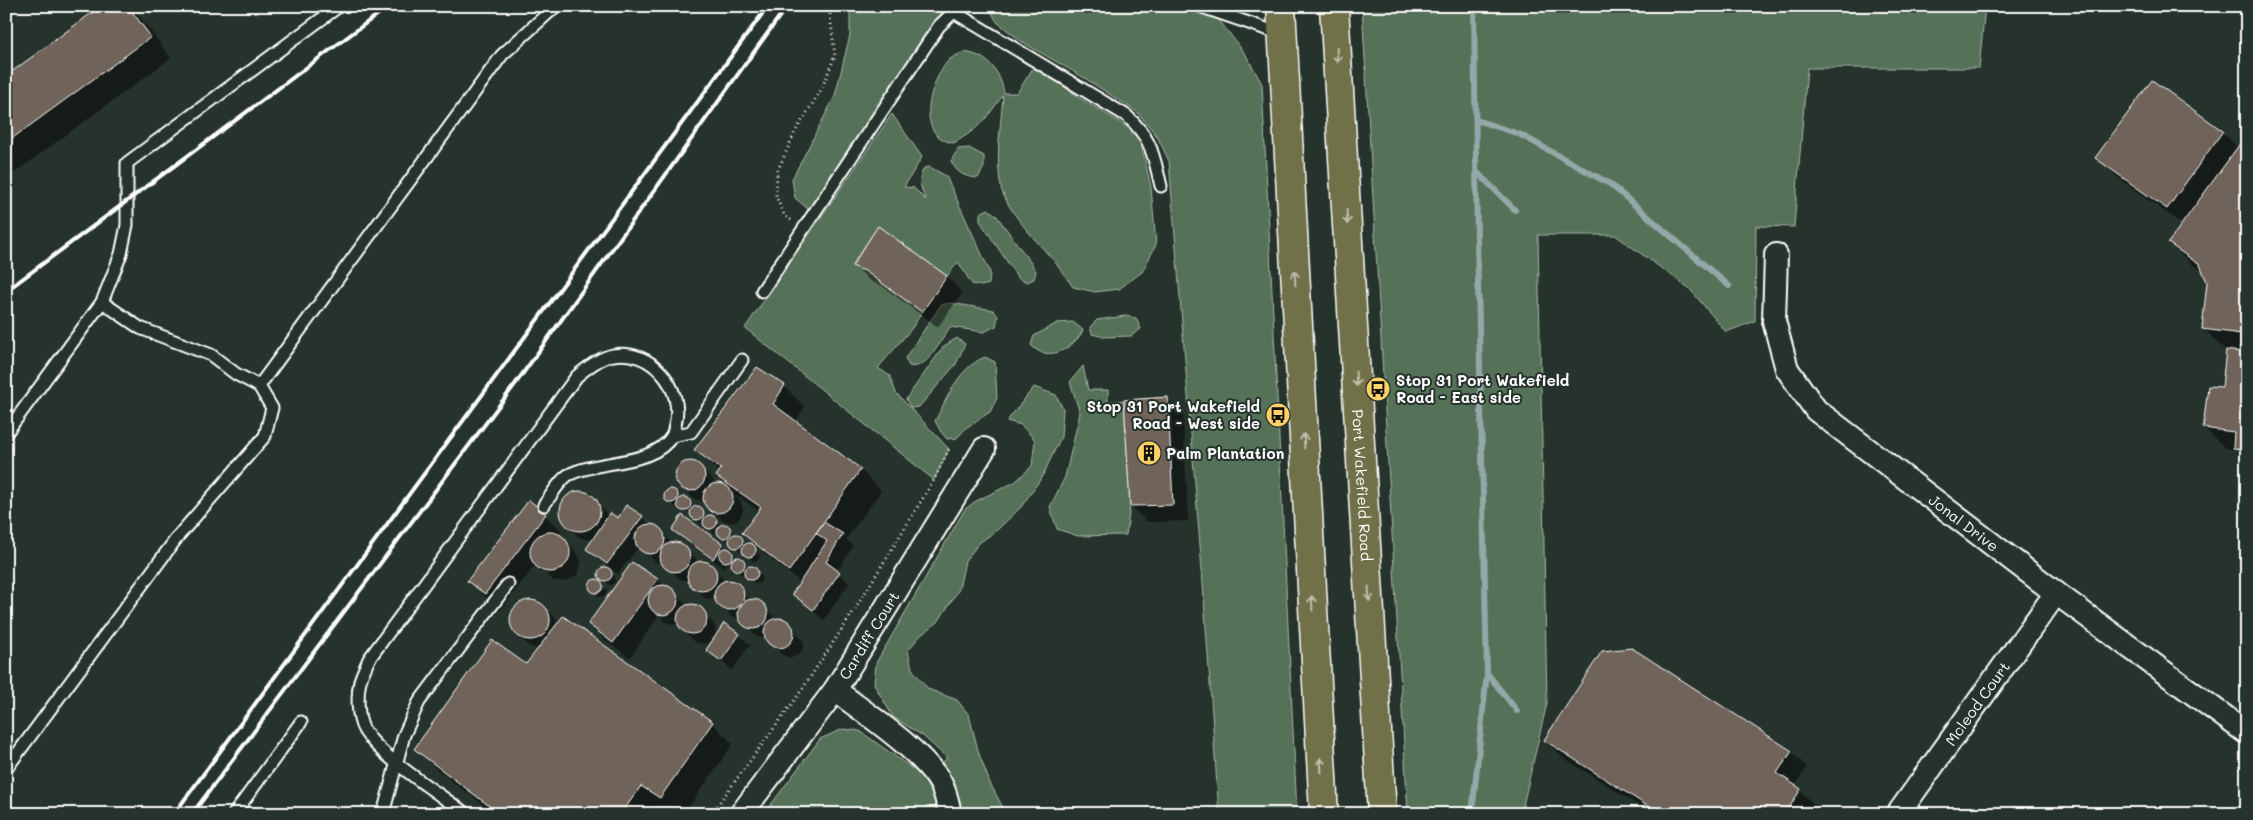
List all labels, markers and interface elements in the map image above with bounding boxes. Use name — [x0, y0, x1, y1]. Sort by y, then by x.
one-way arrow — [1333, 47, 1342, 63]
one-way arrow — [1342, 209, 1351, 225]
one-way arrow — [1291, 271, 1300, 287]
place label: Stop 31 Port Wakefield Road - East side — [1396, 370, 1570, 407]
one-way arrow — [1352, 371, 1361, 387]
bus stop icon: Stop 31 Port Wakefield Road - East side — [1365, 376, 1391, 402]
place label: Stop 31 Port Wakefield Road - West side — [1087, 396, 1260, 433]
bus stop icon: Stop 31 Port Wakefield Road - West side — [1265, 402, 1291, 428]
street label: Port Wakefield Road — [1348, 409, 1377, 562]
one-way arrow — [1299, 433, 1308, 449]
building icon: Palm Plantation — [1136, 440, 1162, 466]
place label: Palm Plantation — [1166, 443, 1284, 463]
street label: Jonal Drive — [1925, 490, 2003, 556]
one-way arrow — [1365, 586, 1374, 602]
street label: Cardiff Court — [834, 587, 904, 683]
one-way arrow — [1307, 595, 1317, 612]
street label: Mcleod Court — [1940, 657, 2014, 749]
one-way arrow — [1316, 757, 1325, 773]

